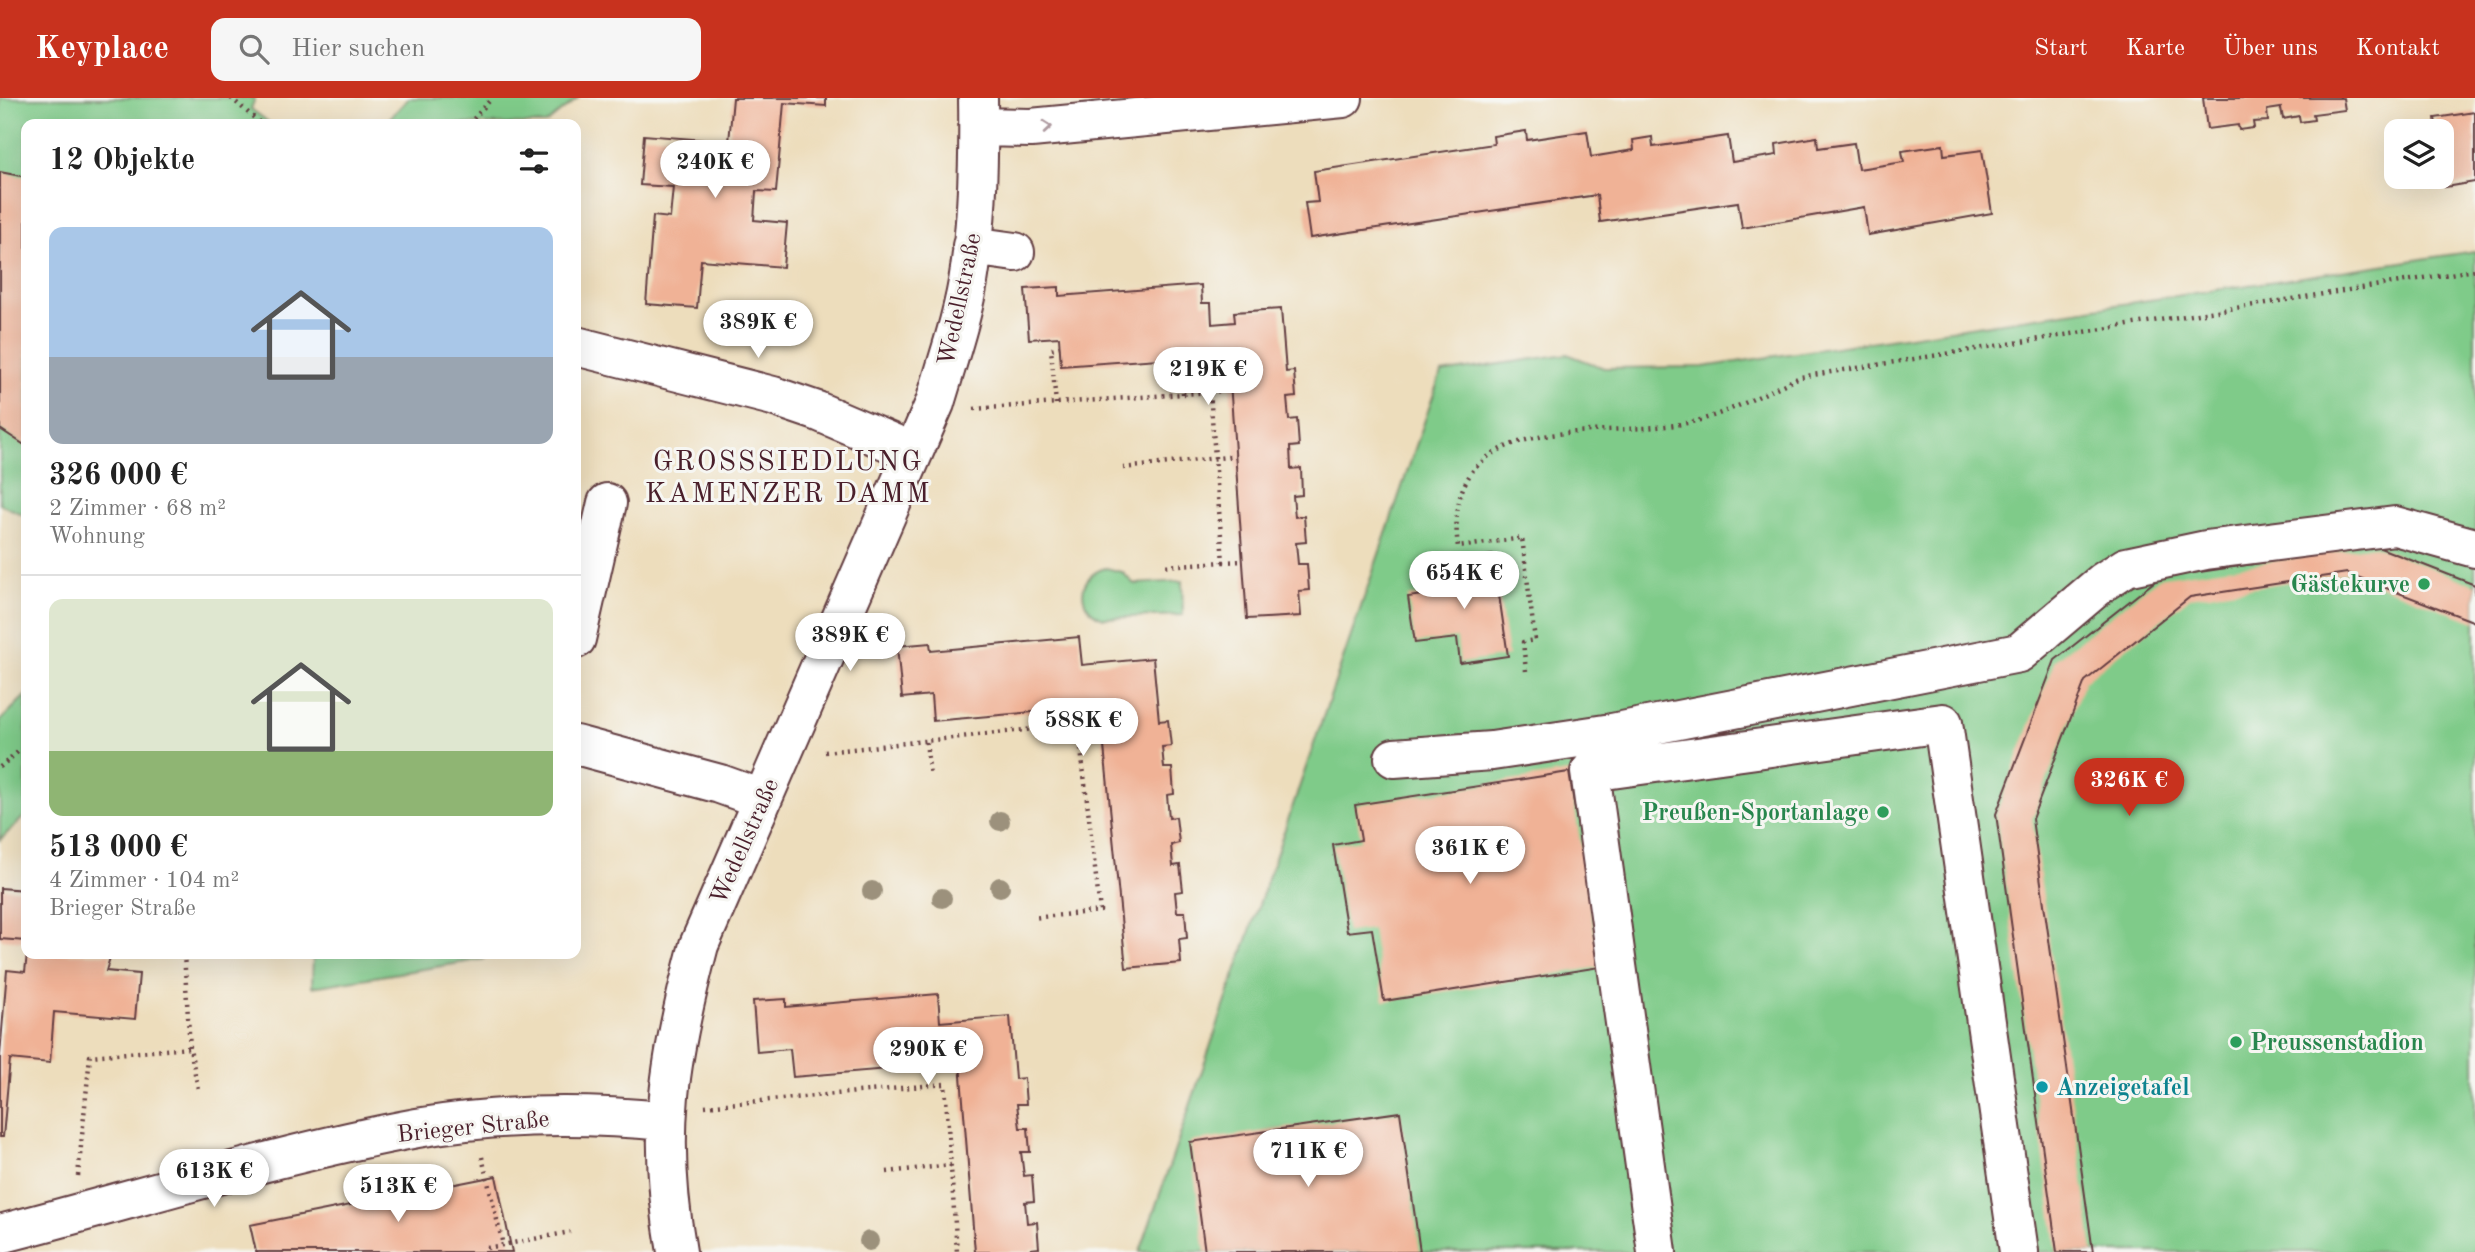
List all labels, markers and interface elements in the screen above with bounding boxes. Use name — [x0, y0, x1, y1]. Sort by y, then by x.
search box — [211, 18, 701, 81]
icon: search — [235, 30, 273, 68]
text: Keyplace — [35, 33, 169, 66]
text: Hier suchen — [291, 36, 425, 62]
text: Start — [2034, 37, 2088, 61]
text: Karte — [2126, 37, 2185, 61]
text: Über uns — [2223, 37, 2318, 61]
text: Kontakt — [2356, 37, 2440, 61]
map controls — [2384, 119, 2454, 189]
button: layers — [2384, 119, 2454, 189]
one-way arrow — [1042, 120, 1053, 135]
pin: 240K € — [658, 140, 772, 200]
icon: filters — [515, 142, 553, 180]
text: 12 Objekte — [49, 146, 195, 176]
text: 240K € — [676, 151, 754, 174]
street label: Wedellstraße — [935, 231, 987, 368]
icon: home — [238, 272, 364, 398]
pin: 389K € — [701, 300, 815, 360]
text: 389K € — [719, 311, 797, 334]
pin: 219K € — [1151, 348, 1265, 407]
text: 219K € — [1169, 358, 1247, 381]
district label: GROSSSIEDLUNG KAMENZER DAMM — [645, 449, 931, 509]
text: 326 000 € — [49, 461, 188, 491]
text: 2 Zimmer · 68 m² — [49, 497, 226, 520]
text: Wohnung — [49, 525, 145, 548]
pin: 654K € — [1407, 552, 1521, 611]
text: 654K € — [1425, 562, 1503, 585]
place label: Gästekurve — [2290, 574, 2410, 598]
marker: Gästekurve — [2416, 576, 2432, 592]
pin: 389K € — [793, 614, 907, 673]
text: 389K € — [811, 624, 889, 647]
icon: home — [238, 644, 364, 770]
pin: 588K € — [1026, 698, 1140, 758]
text: 588K € — [1044, 709, 1122, 732]
pin: 326K € — [2072, 758, 2186, 818]
text: 326K € — [2090, 769, 2168, 792]
street label: Wedellstraße — [707, 775, 784, 908]
place label: Preußen-Sportanlage — [1641, 802, 1869, 826]
marker: Preußen-Sportanlage — [1875, 804, 1891, 820]
pin: 361K € — [1413, 826, 1527, 886]
text: 513 000 € — [49, 833, 188, 863]
text: 361K € — [1431, 837, 1509, 860]
text: 4 Zimmer · 104 m² — [49, 869, 239, 892]
text: Brieger Straße — [49, 897, 196, 920]
pin: 290K € — [871, 1028, 985, 1087]
place label: Preussenstadion — [2250, 1032, 2424, 1056]
marker: Preussenstadion — [2228, 1034, 2244, 1050]
text: 290K € — [889, 1038, 967, 1061]
place label: Anzeigetafel — [2056, 1077, 2190, 1101]
marker: Anzeigetafel — [2034, 1079, 2050, 1095]
street label: Brieger Straße — [396, 1108, 551, 1148]
pin: 711K € — [1251, 1130, 1365, 1189]
text: 711K € — [1269, 1140, 1347, 1163]
pin: 613K € — [157, 1150, 271, 1209]
text: 613K € — [175, 1160, 253, 1183]
pin: 513K € — [341, 1164, 455, 1224]
text: 513K € — [359, 1175, 437, 1198]

